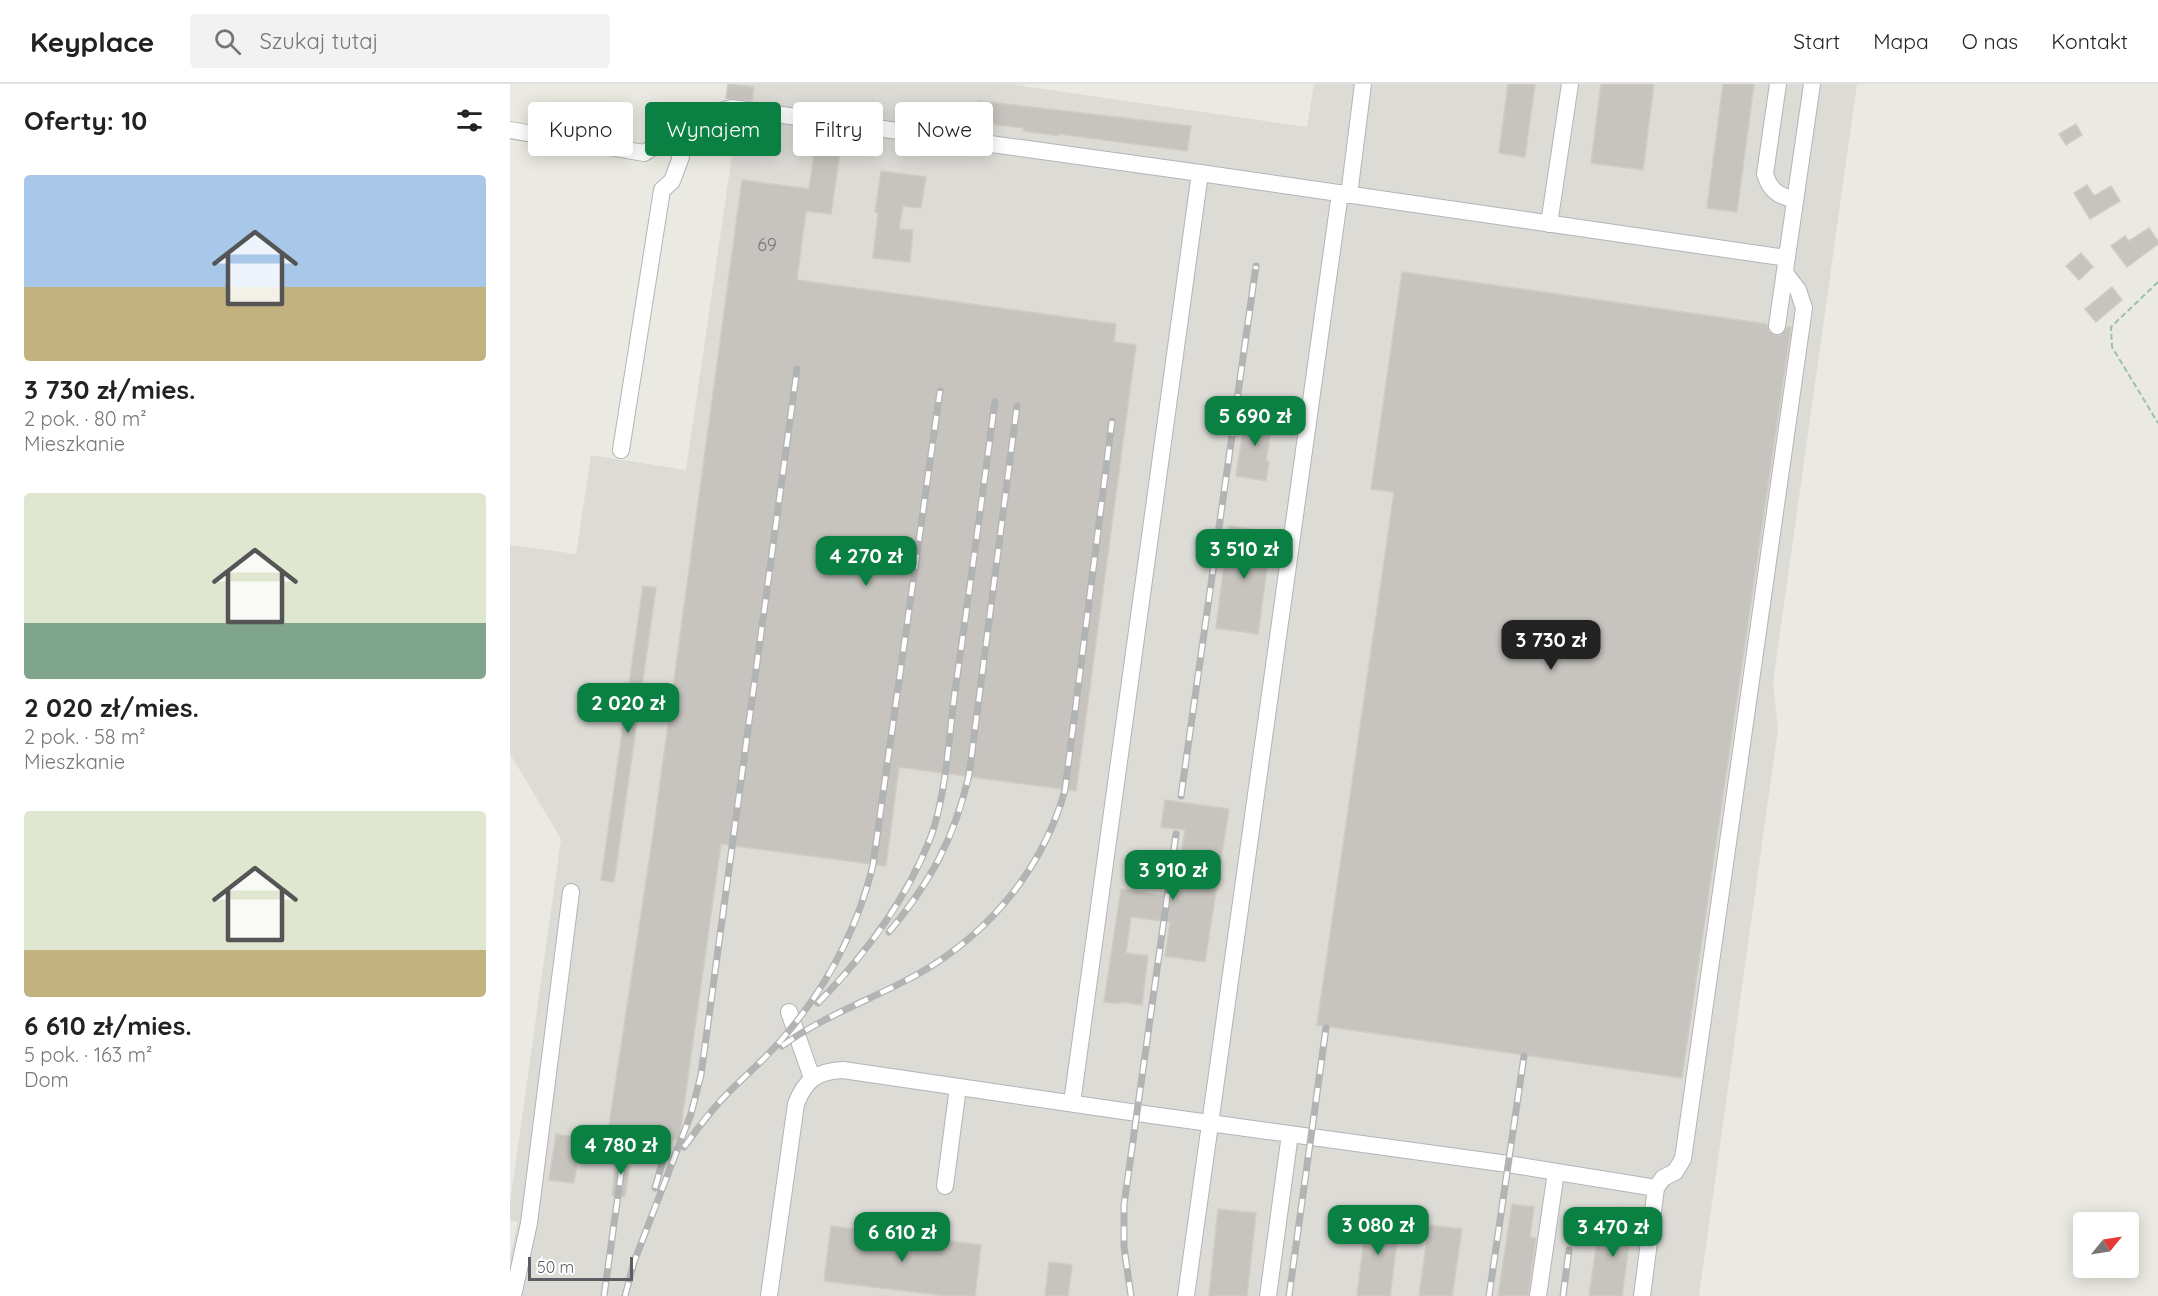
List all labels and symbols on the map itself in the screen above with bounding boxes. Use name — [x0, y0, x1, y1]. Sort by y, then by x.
house number: 69 — [757, 233, 777, 256]
pin: 5 690 zł — [1193, 396, 1317, 447]
pin: 3 510 zł — [1182, 529, 1306, 580]
pin: 4 270 zł — [804, 536, 928, 587]
pin: 3 730 zł — [1489, 620, 1613, 671]
pin: 2 020 zł — [566, 683, 690, 734]
pin: 3 910 zł — [1111, 850, 1235, 901]
pin: 4 780 zł — [559, 1125, 683, 1176]
pin: 3 080 zł — [1316, 1205, 1440, 1256]
pin: 3 470 zł — [1551, 1207, 1675, 1258]
pin: 6 610 zł — [840, 1212, 964, 1263]
north arrow — [2073, 1212, 2139, 1278]
scale bar — [528, 1254, 633, 1282]

